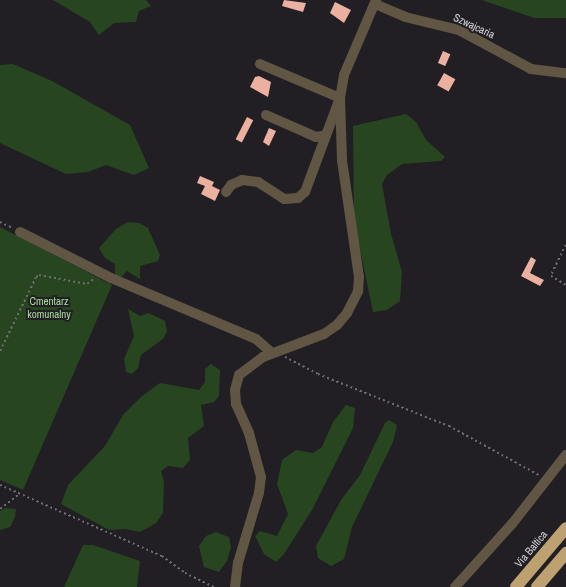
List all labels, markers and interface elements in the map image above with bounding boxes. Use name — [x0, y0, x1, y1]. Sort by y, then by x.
street label: Szwajcaria — [451, 11, 497, 41]
park label: Cmentarz komunalny — [27, 295, 71, 321]
street label: Via Baltica — [512, 528, 550, 570]

